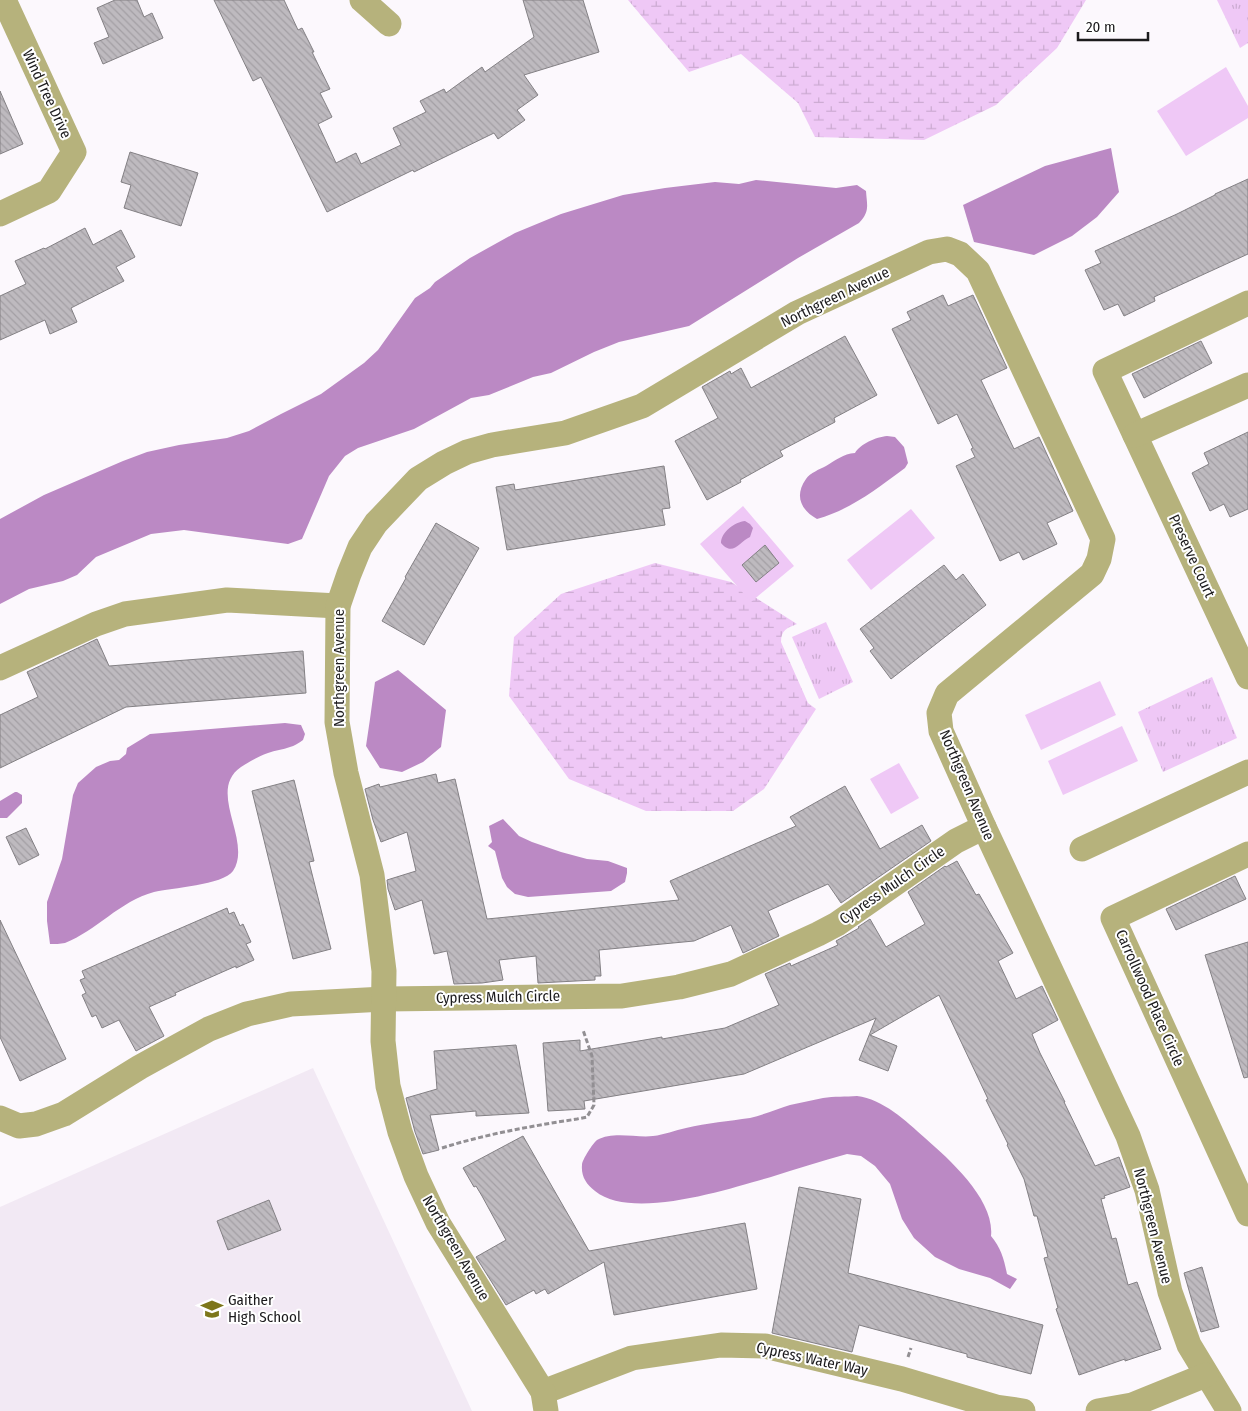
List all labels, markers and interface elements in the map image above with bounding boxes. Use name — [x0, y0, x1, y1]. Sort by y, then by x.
scale bar — [1078, 10, 1148, 42]
text: 20 m — [1086, 18, 1116, 36]
street label: Wind Tree Drive — [19, 47, 75, 141]
street label: Northgreen Avenue — [778, 263, 892, 331]
street label: Preserve Court — [1165, 512, 1219, 600]
street label: Northgreen Avenue — [330, 609, 348, 727]
street label: Northgreen Avenue — [936, 727, 998, 843]
street label: Cypress Mulch Circle — [836, 842, 948, 928]
street label: Carrollwood Place Circle — [1112, 927, 1188, 1069]
street label: Cypress Mulch Circle — [436, 987, 560, 1007]
street label: Northgreen Avenue — [1130, 1166, 1176, 1286]
street label: Northgreen Avenue — [419, 1192, 493, 1304]
place label: Gaither High School — [228, 1291, 301, 1326]
school or university icon: Gaither High School — [199, 1296, 225, 1322]
street label: Cypress Water Way — [755, 1338, 870, 1380]

